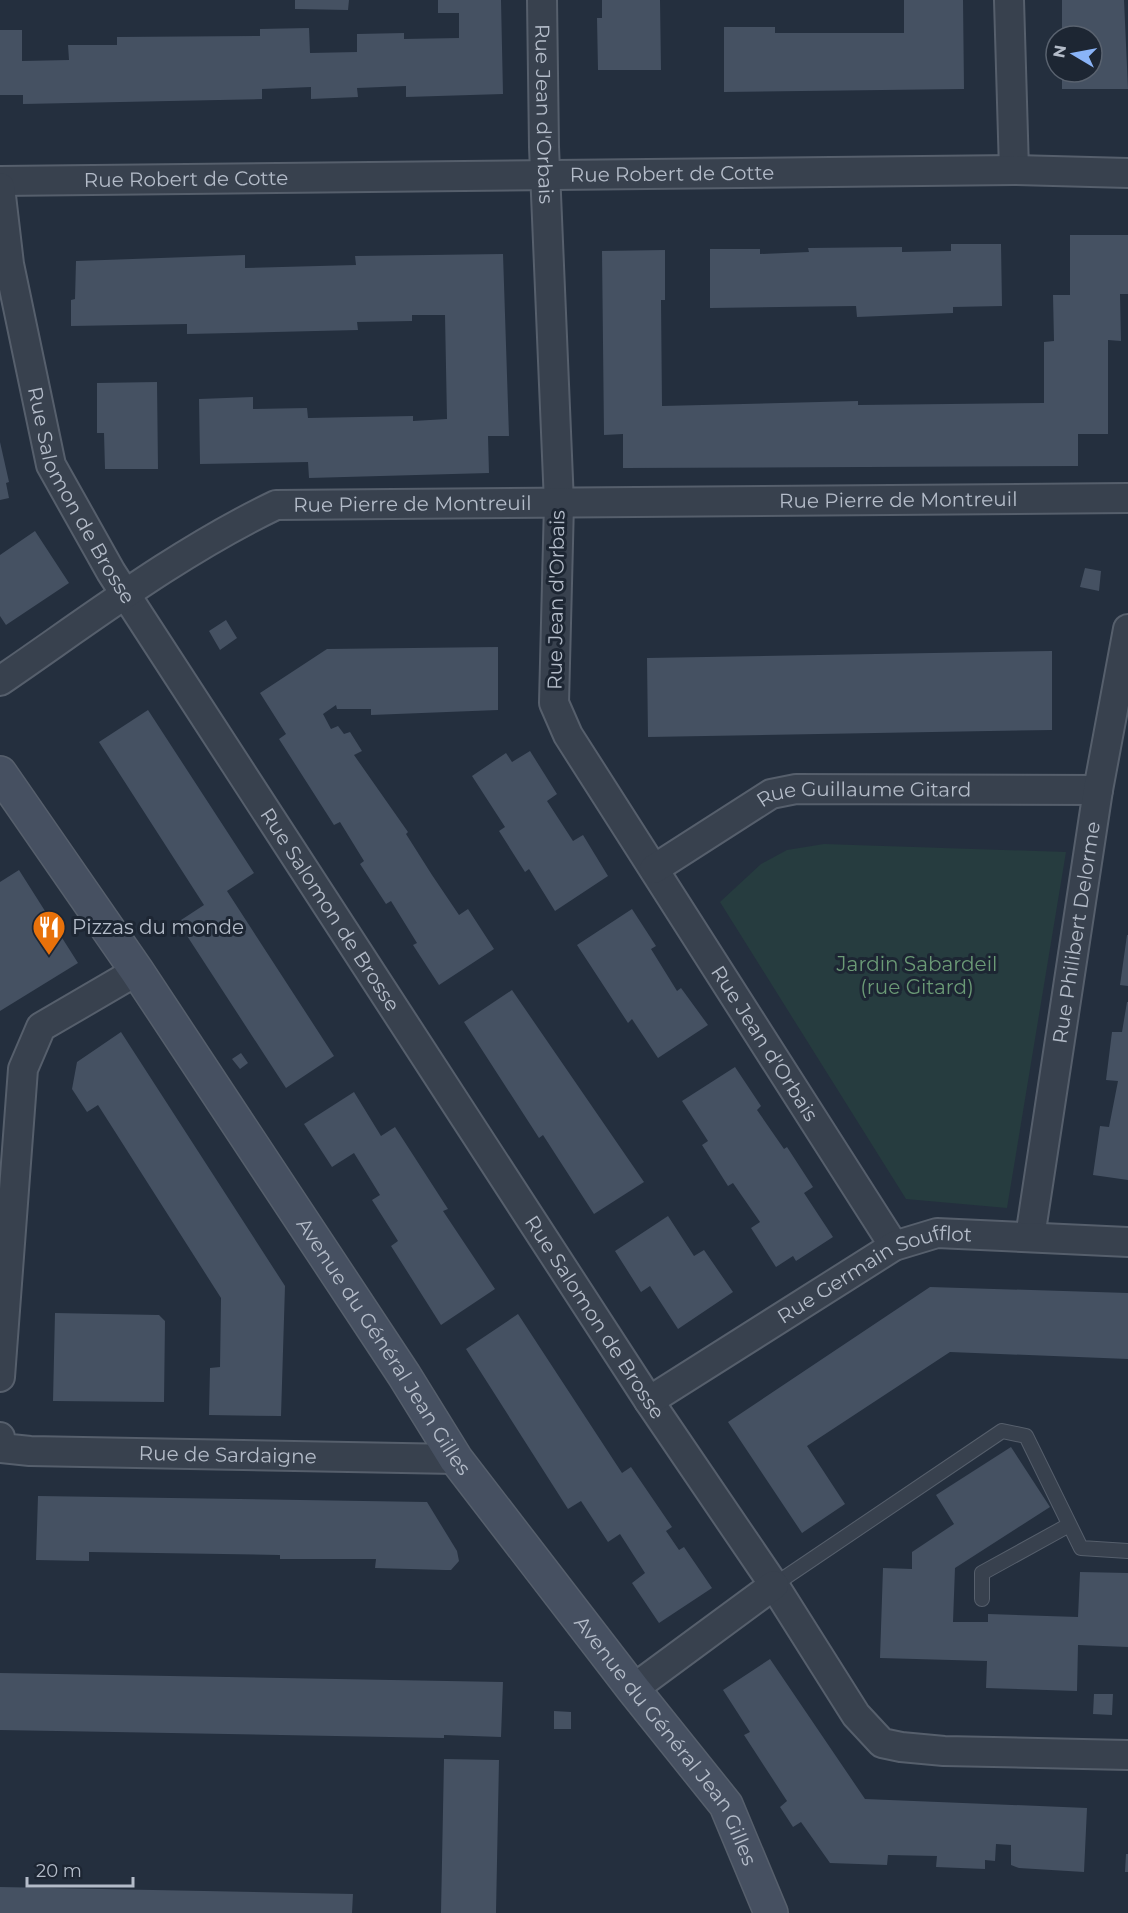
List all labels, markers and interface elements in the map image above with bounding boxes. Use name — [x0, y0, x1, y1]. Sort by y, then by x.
street label: Rue Jean d'Orbais — [530, 24, 558, 205]
north arrow — [1044, 24, 1104, 84]
text: N — [1049, 43, 1070, 60]
street label: Rue Robert de Cotte — [570, 161, 774, 187]
street label: Rue Robert de Cotte — [84, 166, 288, 192]
street label: Rue Salomon de Brosse — [23, 384, 140, 608]
street label: Rue Pierre de Montreuil — [779, 487, 1018, 513]
street label: Rue Pierre de Montreuil — [293, 491, 532, 517]
street label: Rue Jean d'Orbais — [542, 510, 570, 690]
street label: Rue Guillaume Gitard — [752, 777, 971, 812]
street label: Rue Salomon de Brosse — [255, 803, 405, 1016]
street label: Rue Philibert Delorme — [1048, 820, 1105, 1045]
restaurant icon: Pizzas du monde — [31, 909, 67, 956]
place label: Pizzas du monde — [72, 915, 244, 939]
park label: Jardin Sabardeil (rue Gitard) — [836, 952, 997, 999]
street label: Rue Jean d'Orbais — [706, 961, 823, 1126]
street label: Rue Salomon de Brosse — [520, 1211, 670, 1424]
street label: Avenue du Général Jean Gilles — [291, 1213, 476, 1480]
street label: Rue Germain Soufflot — [773, 1221, 973, 1329]
street label: Rue de Sardaigne — [138, 1441, 317, 1468]
street label: Avenue du Général Jean Gilles — [569, 1611, 762, 1869]
scale bar — [27, 1850, 134, 1888]
text: 20 m — [36, 1860, 82, 1882]

